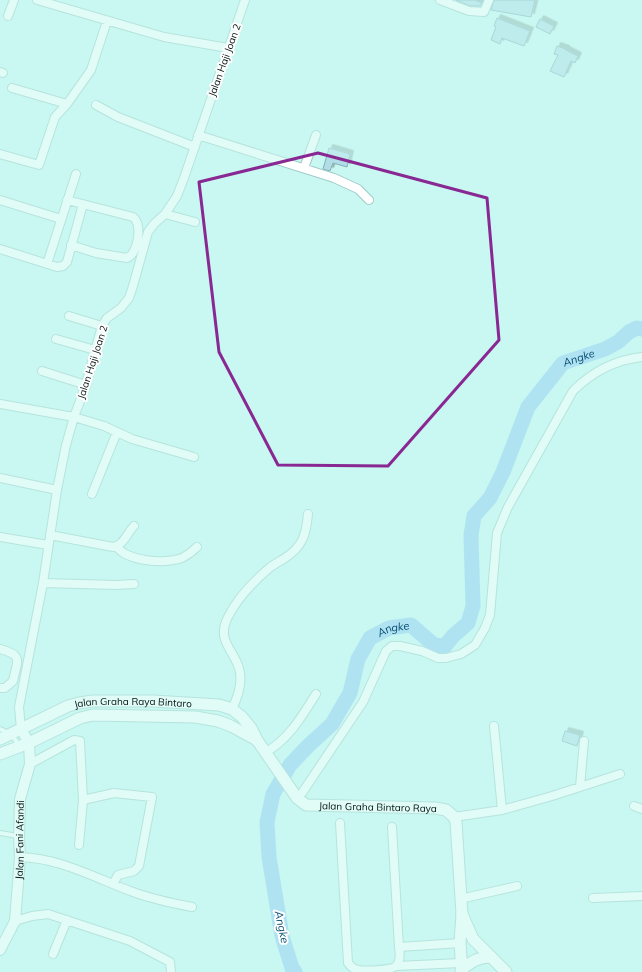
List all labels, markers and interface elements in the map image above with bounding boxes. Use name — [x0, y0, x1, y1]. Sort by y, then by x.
street label: Jalan Haji Joan 2 — [205, 22, 244, 98]
street label: Jalan Haji Joan 2 — [74, 324, 110, 401]
water label: Angke — [560, 346, 596, 370]
water label: Angke — [374, 618, 410, 640]
street label: Jalan Graha Raya Bintaro — [73, 695, 193, 711]
street label: Jalan Graha Bintaro Raya — [319, 799, 437, 815]
street label: Jalan Fani Afandi — [12, 800, 27, 880]
water label: Angke — [272, 909, 292, 944]

